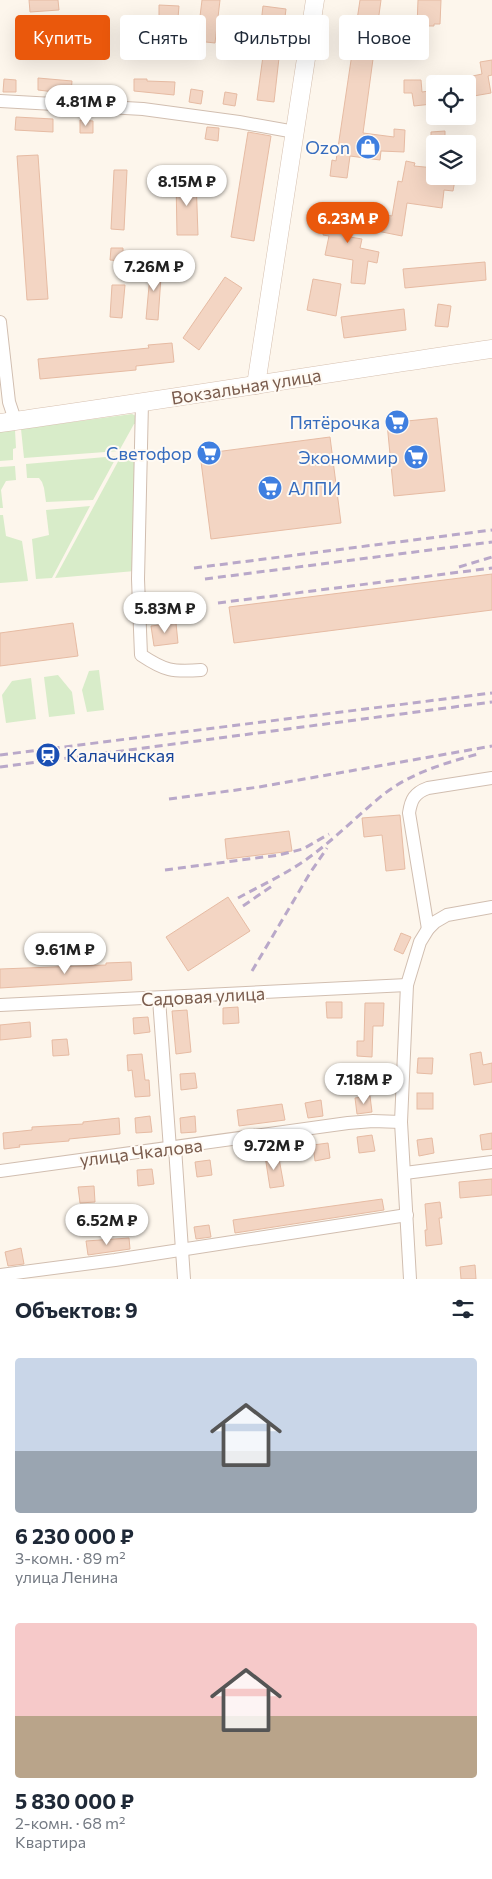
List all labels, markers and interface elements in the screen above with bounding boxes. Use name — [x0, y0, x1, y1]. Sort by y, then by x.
chip: Купить — [15, 15, 110, 60]
chip: Снять — [120, 15, 206, 60]
chip: Фильтры — [216, 15, 329, 60]
chip: Новое — [339, 15, 429, 60]
map controls — [426, 75, 476, 185]
button: locate — [426, 75, 476, 125]
pin: 4.81M ₽ — [40, 84, 132, 127]
text: 4.81M ₽ — [56, 91, 116, 110]
shop icon: Ozon — [355, 134, 381, 160]
button: layers — [426, 135, 476, 185]
place label: Ozon — [305, 136, 350, 158]
pin: 8.15M ₽ — [141, 164, 233, 207]
text: 8.15M ₽ — [158, 171, 216, 190]
pin: 6.23M ₽ — [302, 202, 394, 244]
text: 6.23M ₽ — [317, 208, 379, 227]
pin: 7.26M ₽ — [108, 250, 200, 292]
text: 7.26M ₽ — [124, 256, 184, 275]
street label: Вокзальная улица — [170, 363, 322, 409]
supermarket icon: Пятёрочка — [384, 409, 410, 435]
place label: Пятёрочка — [289, 411, 380, 433]
supermarket icon: Светофор — [196, 440, 222, 466]
place label: Светофор — [106, 442, 192, 464]
supermarket icon: Экономмир — [403, 444, 429, 470]
place label: Экономмир — [298, 446, 398, 468]
supermarket icon: АЛПИ — [257, 475, 283, 501]
place label: АЛПИ — [288, 477, 341, 499]
pin: 5.83M ₽ — [119, 592, 211, 634]
text: 5.83M ₽ — [134, 598, 196, 617]
station icon: Калачинская — [35, 742, 61, 768]
place label: Калачинская — [66, 744, 175, 766]
pin: 9.61M ₽ — [19, 932, 111, 975]
text: 9.61M ₽ — [35, 939, 95, 958]
street label: Садовая улица — [141, 982, 265, 1010]
pin: 7.18M ₽ — [318, 1062, 410, 1105]
text: 7.18M ₽ — [336, 1069, 392, 1088]
pin: 9.72M ₽ — [228, 1128, 320, 1171]
street label: улица Чкалова — [78, 1134, 204, 1170]
text: 9.72M ₽ — [244, 1135, 304, 1154]
pin: 6.52M ₽ — [61, 1204, 153, 1246]
text: 6.52M ₽ — [76, 1210, 138, 1229]
icon: filters — [449, 1295, 477, 1323]
text: Объектов: 9 — [15, 1297, 138, 1322]
icon: home — [201, 1390, 291, 1480]
text: 6 230 000 ₽ — [15, 1523, 134, 1548]
text: 3-комн. · 89 m² — [15, 1548, 126, 1567]
text: улица Ленина — [15, 1567, 118, 1586]
icon: home — [201, 1655, 291, 1745]
text: 5 830 000 ₽ — [15, 1788, 134, 1813]
text: 2-комн. · 68 m² — [15, 1813, 125, 1832]
text: Квартира — [15, 1832, 86, 1851]

